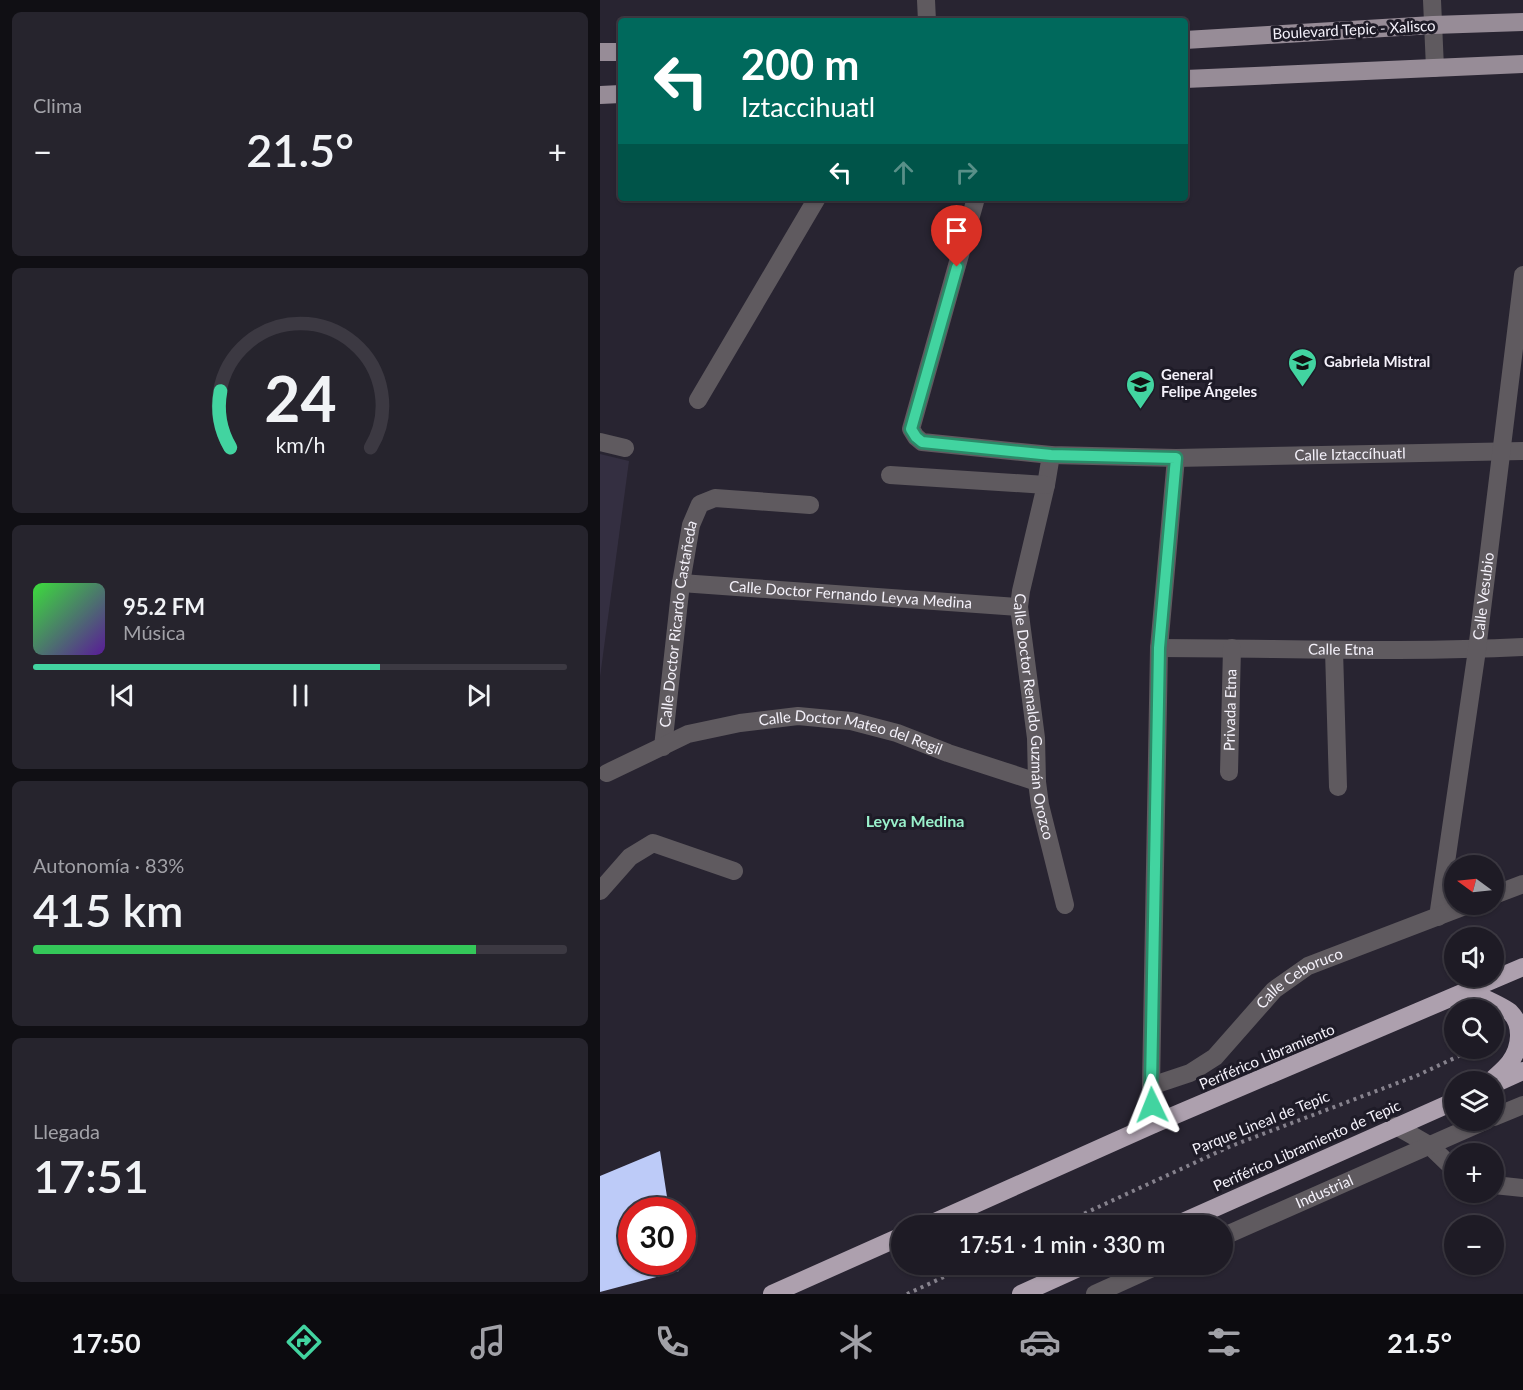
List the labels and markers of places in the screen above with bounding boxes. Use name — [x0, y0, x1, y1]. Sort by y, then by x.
pin — [931, 205, 982, 267]
school or university icon: Gabriela Mistral — [1287, 346, 1319, 388]
place label: Gabriela Mistral — [1324, 352, 1430, 370]
place label: General Felipe Ángeles — [1161, 365, 1257, 400]
school or university icon: General Felipe Ángeles — [1124, 368, 1156, 410]

